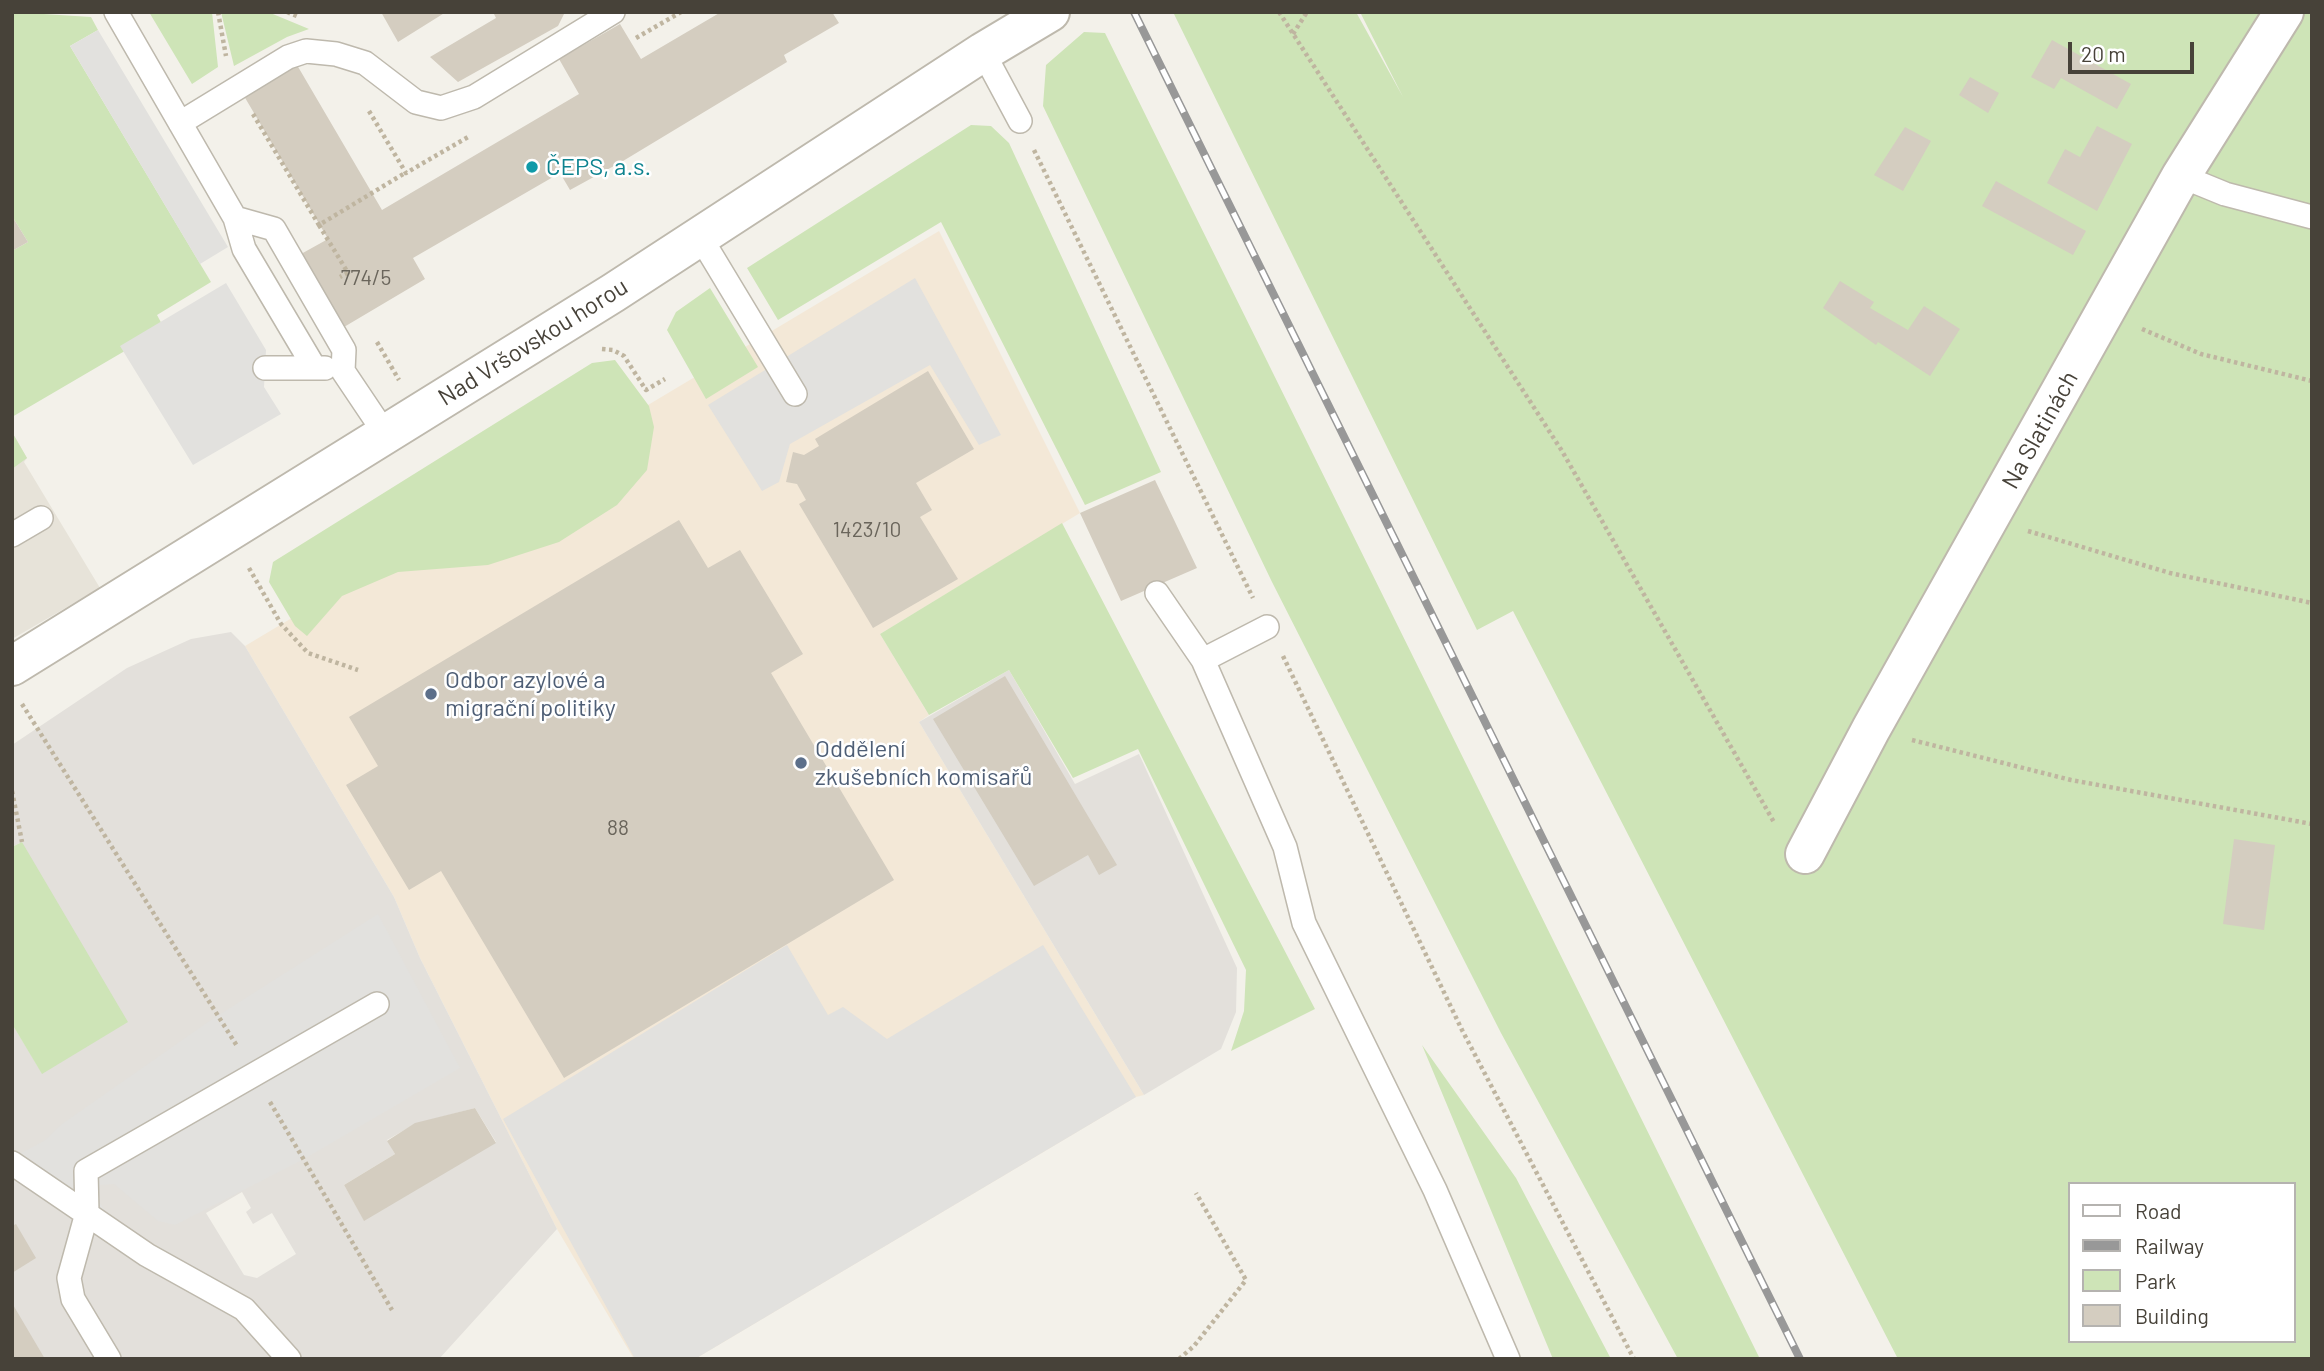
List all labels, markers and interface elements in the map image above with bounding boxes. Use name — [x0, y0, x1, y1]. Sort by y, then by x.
scale bar — [2072, 28, 2198, 72]
text: 20 m — [2081, 41, 2126, 66]
place label: ČEPS, a.s. — [546, 153, 651, 181]
marker: ČEPS, a.s. — [524, 159, 540, 175]
house number: 774/5 — [341, 265, 391, 291]
street label: Nad Vršovskou horou — [433, 272, 633, 412]
street label: Na Slatinách — [1996, 366, 2084, 494]
house number: 1423/10 — [833, 517, 901, 543]
place label: Odbor azylové a migrační politiky — [445, 666, 616, 722]
marker: Odbor azylové a migrační politiky — [423, 686, 439, 702]
place label: Oddělení zkušebních komisařů — [815, 735, 1032, 791]
marker: Oddělení zkušebních komisařů — [793, 755, 809, 771]
house number: 88 — [607, 815, 629, 841]
legend — [2068, 1182, 2296, 1343]
text: Road — [2135, 1198, 2181, 1223]
text: Railway — [2135, 1233, 2204, 1258]
text: Park — [2135, 1268, 2176, 1293]
text: Building — [2135, 1303, 2209, 1328]

